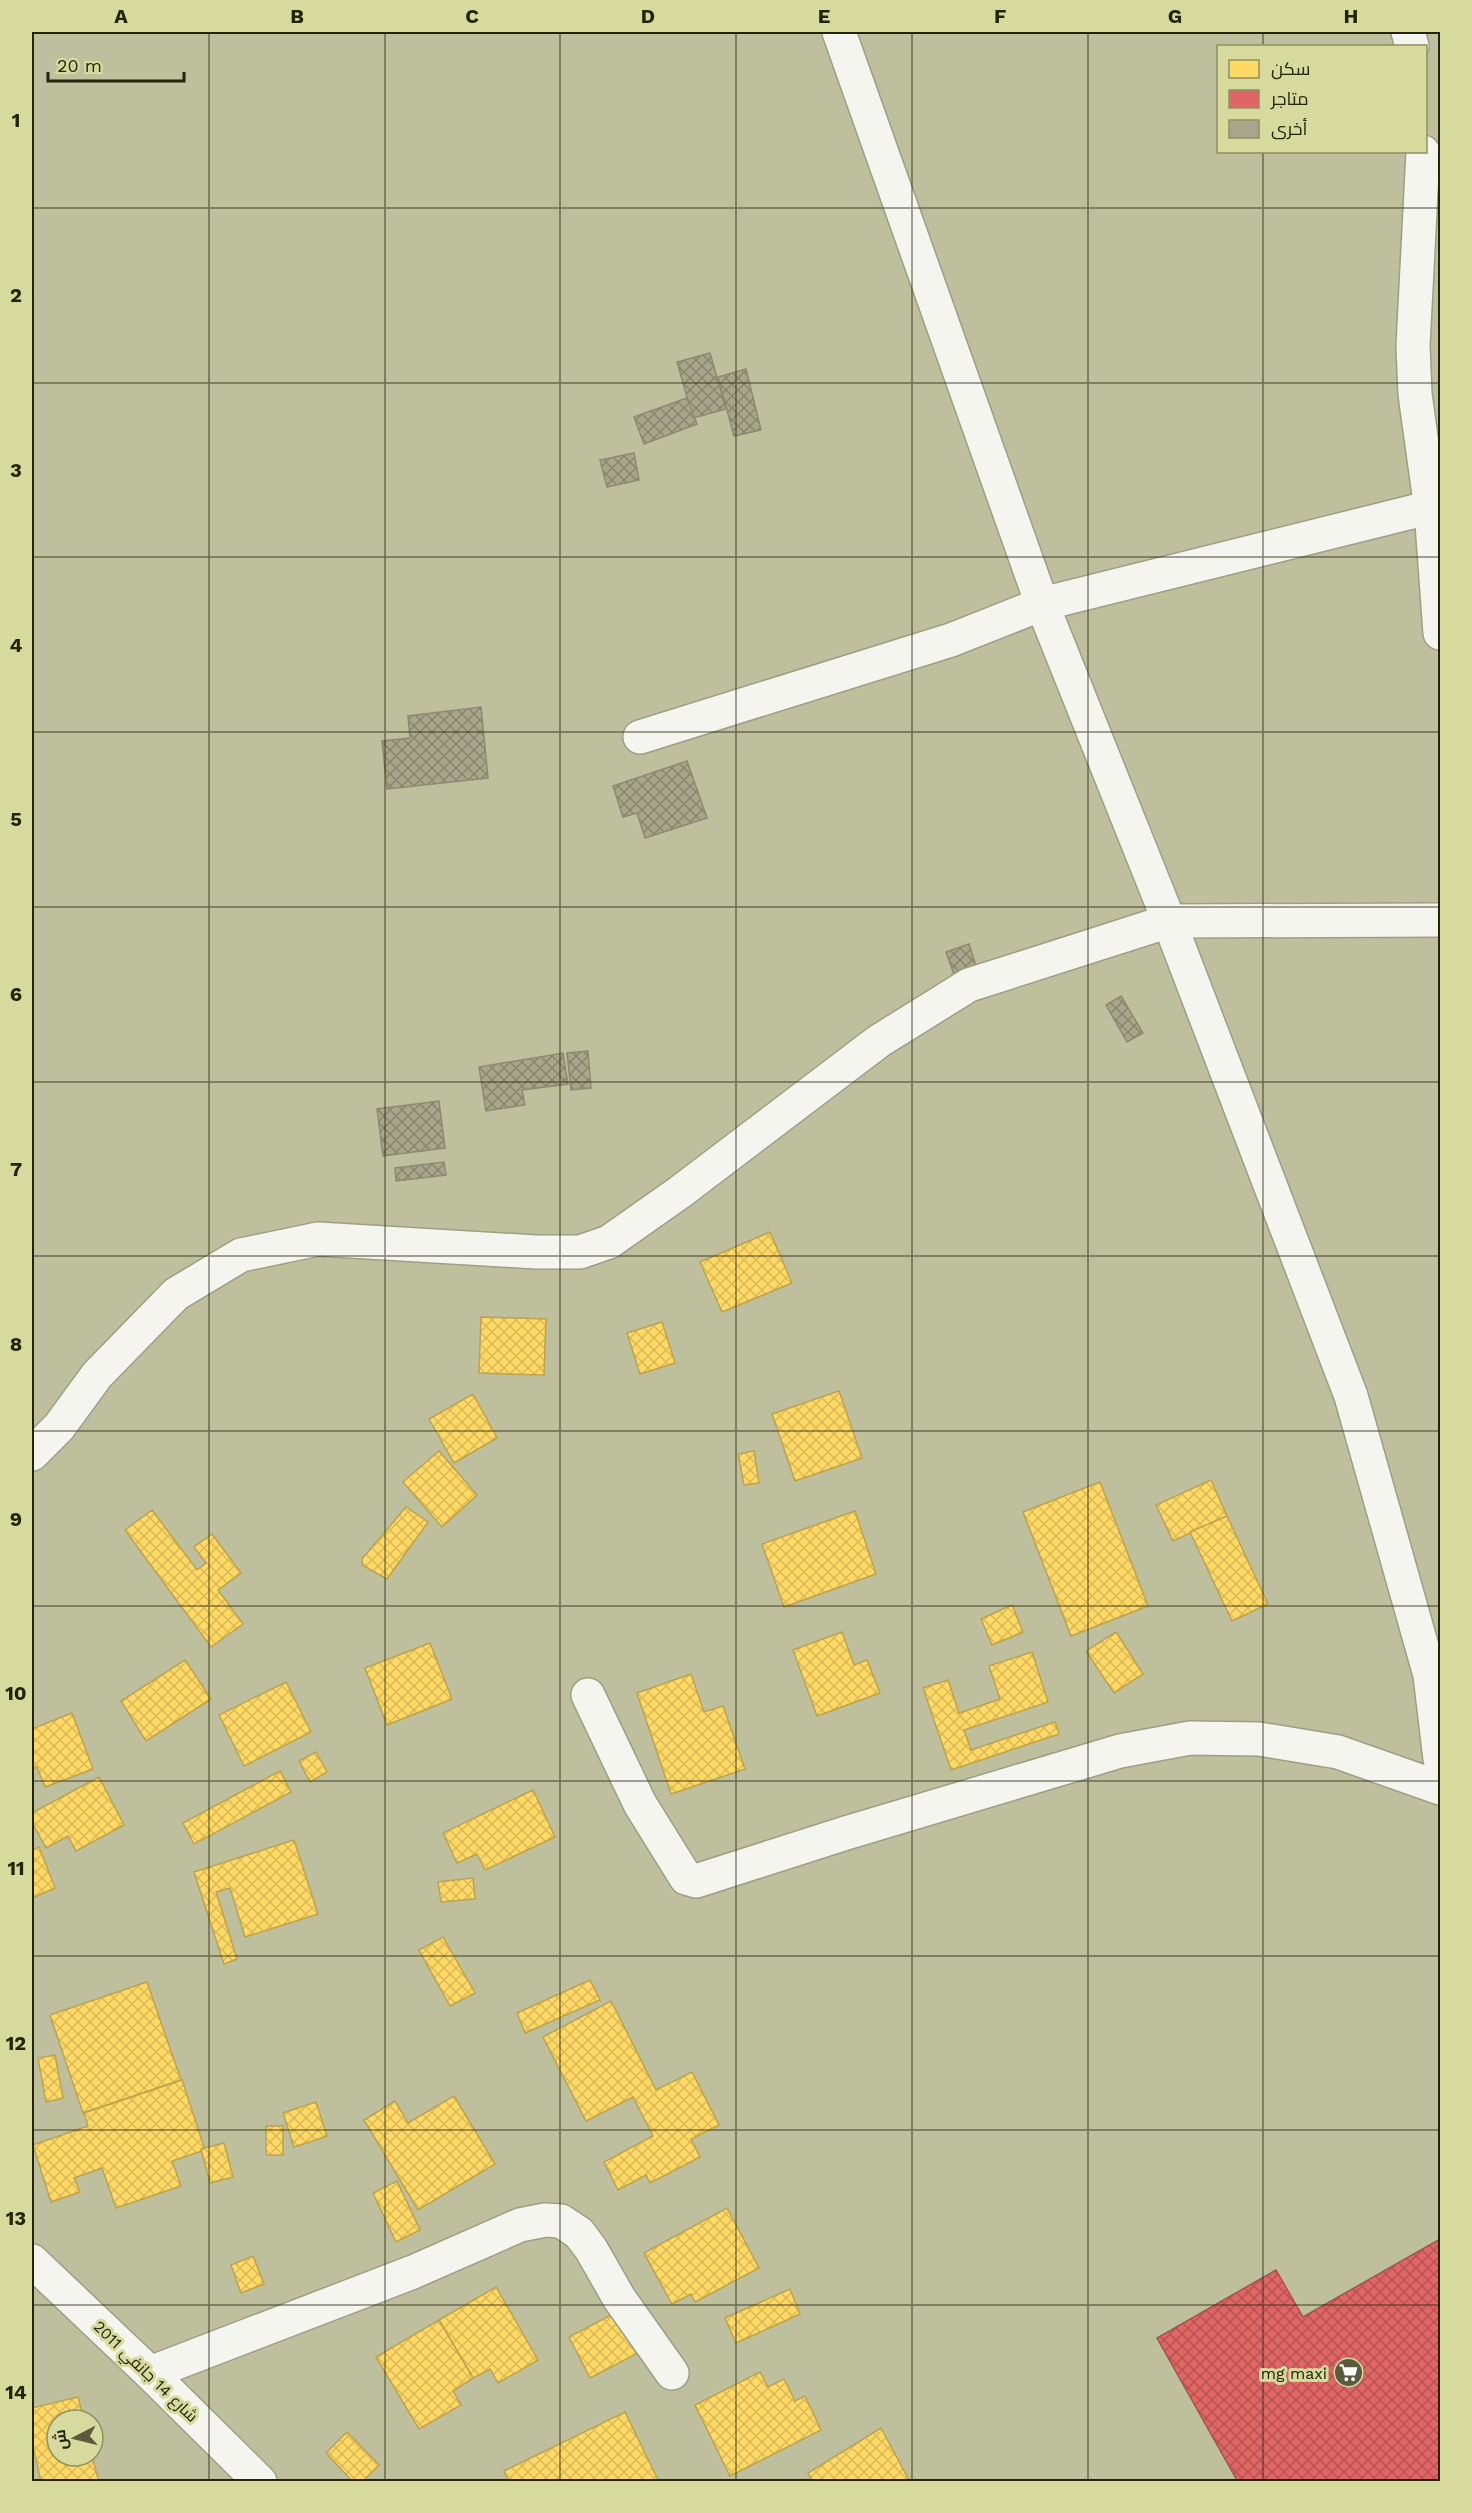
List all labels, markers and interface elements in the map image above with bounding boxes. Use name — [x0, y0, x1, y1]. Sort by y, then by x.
text: A — [114, 4, 128, 28]
text: B — [290, 4, 304, 28]
text: C — [465, 4, 479, 28]
text: D — [641, 4, 655, 28]
text: E — [818, 4, 830, 28]
text: F — [994, 4, 1006, 28]
text: G — [1168, 4, 1182, 28]
text: H — [1344, 4, 1358, 28]
scale bar — [48, 45, 184, 83]
legend — [1217, 45, 1427, 153]
text: 20 m — [57, 55, 102, 76]
text: سكن — [1271, 58, 1310, 80]
text: متاجر — [1270, 88, 1309, 110]
text: 1 — [12, 108, 20, 132]
text: أخرى — [1271, 118, 1308, 140]
text: 2 — [10, 283, 22, 307]
text: 3 — [10, 458, 22, 482]
text: 4 — [10, 633, 23, 657]
text: 5 — [10, 807, 22, 831]
text: 6 — [10, 982, 22, 1006]
text: 7 — [10, 1157, 22, 1181]
text: 8 — [10, 1332, 22, 1356]
text: 9 — [10, 1507, 22, 1531]
text: 10 — [5, 1681, 27, 1705]
text: 11 — [7, 1856, 25, 1880]
text: 12 — [6, 2031, 26, 2055]
text: 13 — [6, 2206, 26, 2230]
street label: شارع 14 جانفي 2011 — [87, 2317, 202, 2429]
supermarket icon: mg maxi — [1332, 2357, 1364, 2389]
place label: mg maxi — [1261, 2364, 1327, 2383]
text: 14 — [5, 2380, 27, 2404]
north arrow — [45, 2408, 105, 2468]
text: ش — [50, 2428, 71, 2451]

